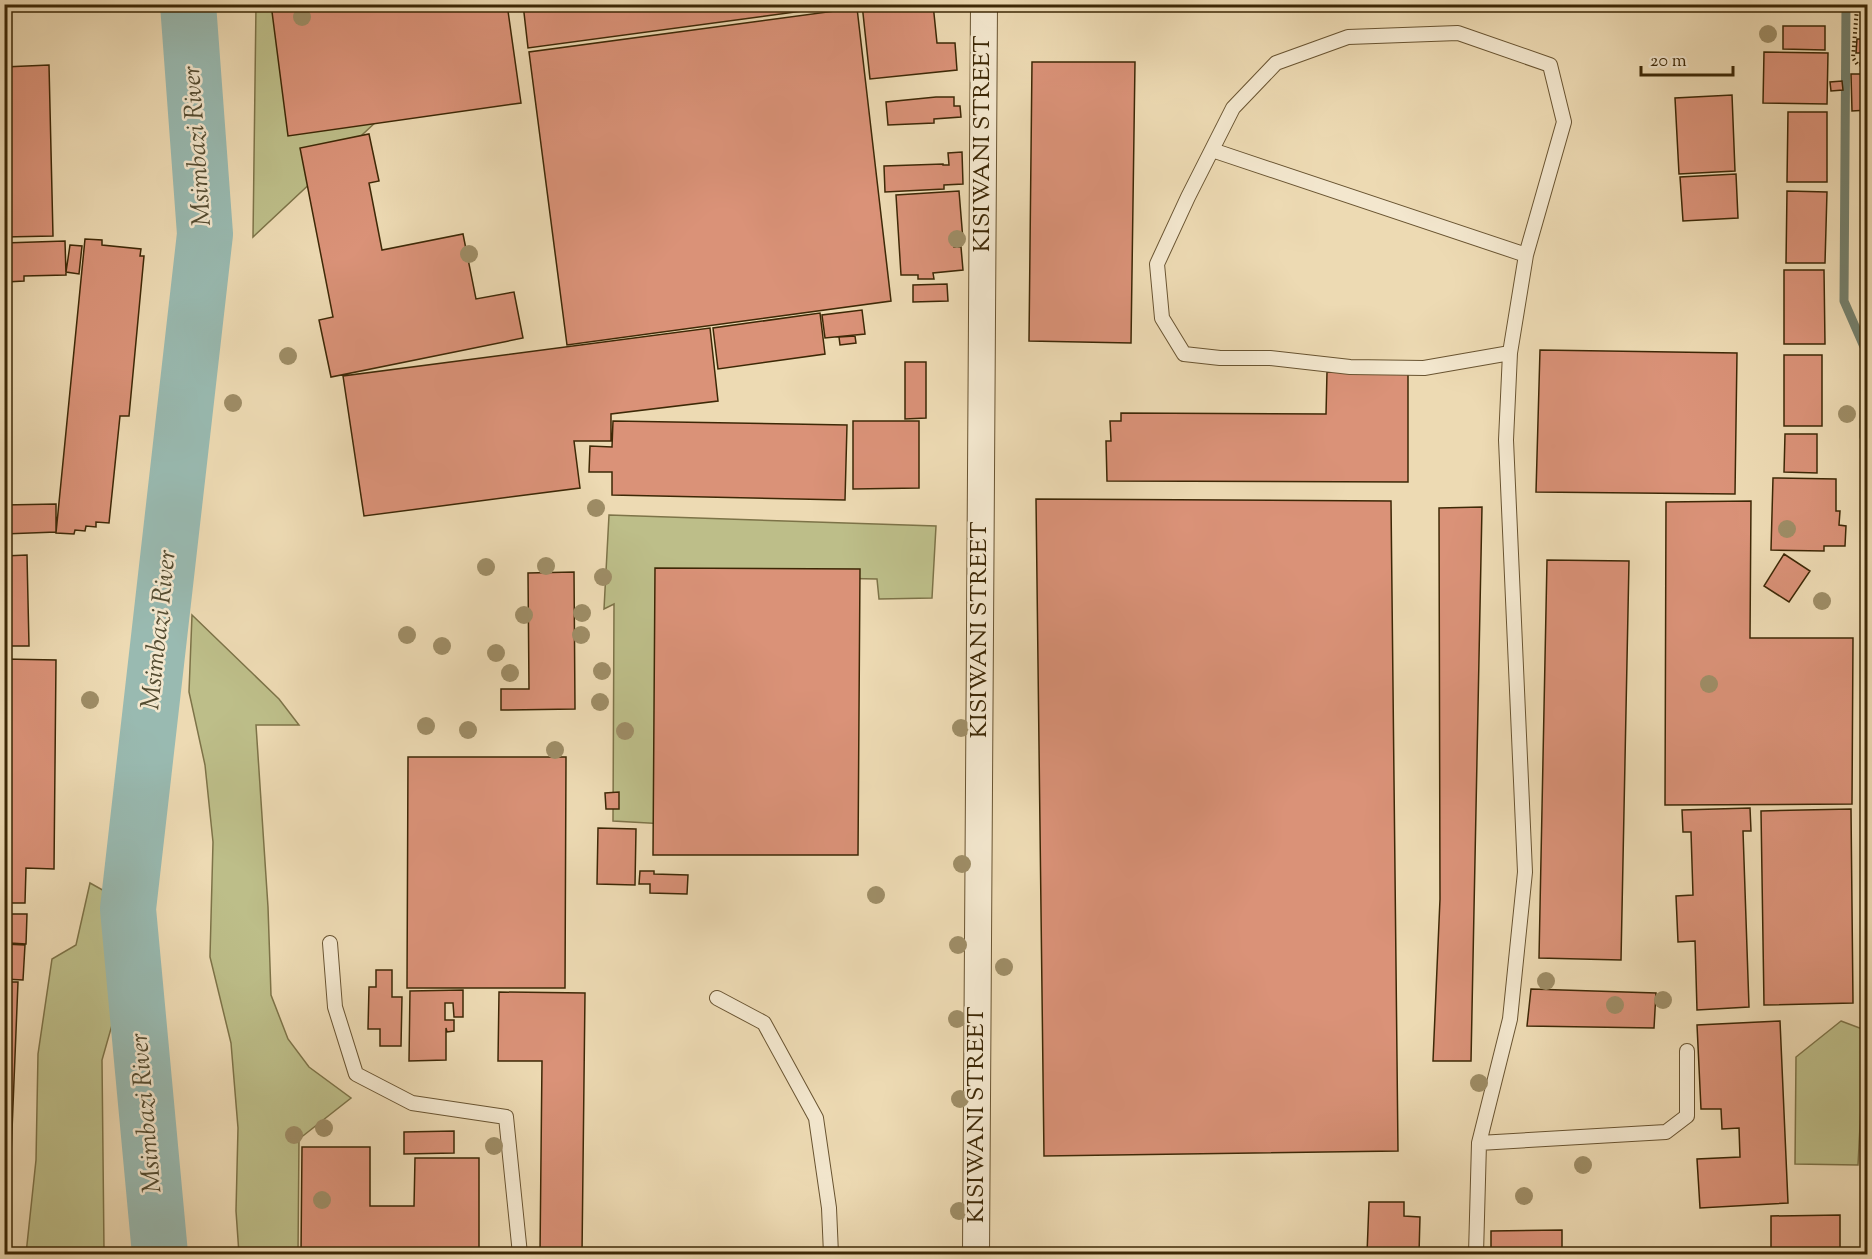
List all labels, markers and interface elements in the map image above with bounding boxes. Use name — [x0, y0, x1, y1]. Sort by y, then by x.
street label: KISIWANI STREET — [966, 36, 1000, 252]
scale bar — [1641, 39, 1732, 77]
text: 20 m — [1650, 49, 1687, 75]
water label: Msimbazi River — [174, 65, 222, 227]
street label: KISIWANI STREET — [963, 522, 997, 738]
water label: Msimbazi River — [133, 548, 187, 712]
street label: KISIWANI STREET — [960, 1007, 994, 1223]
water label: Msimbazi River — [122, 1031, 172, 1195]

